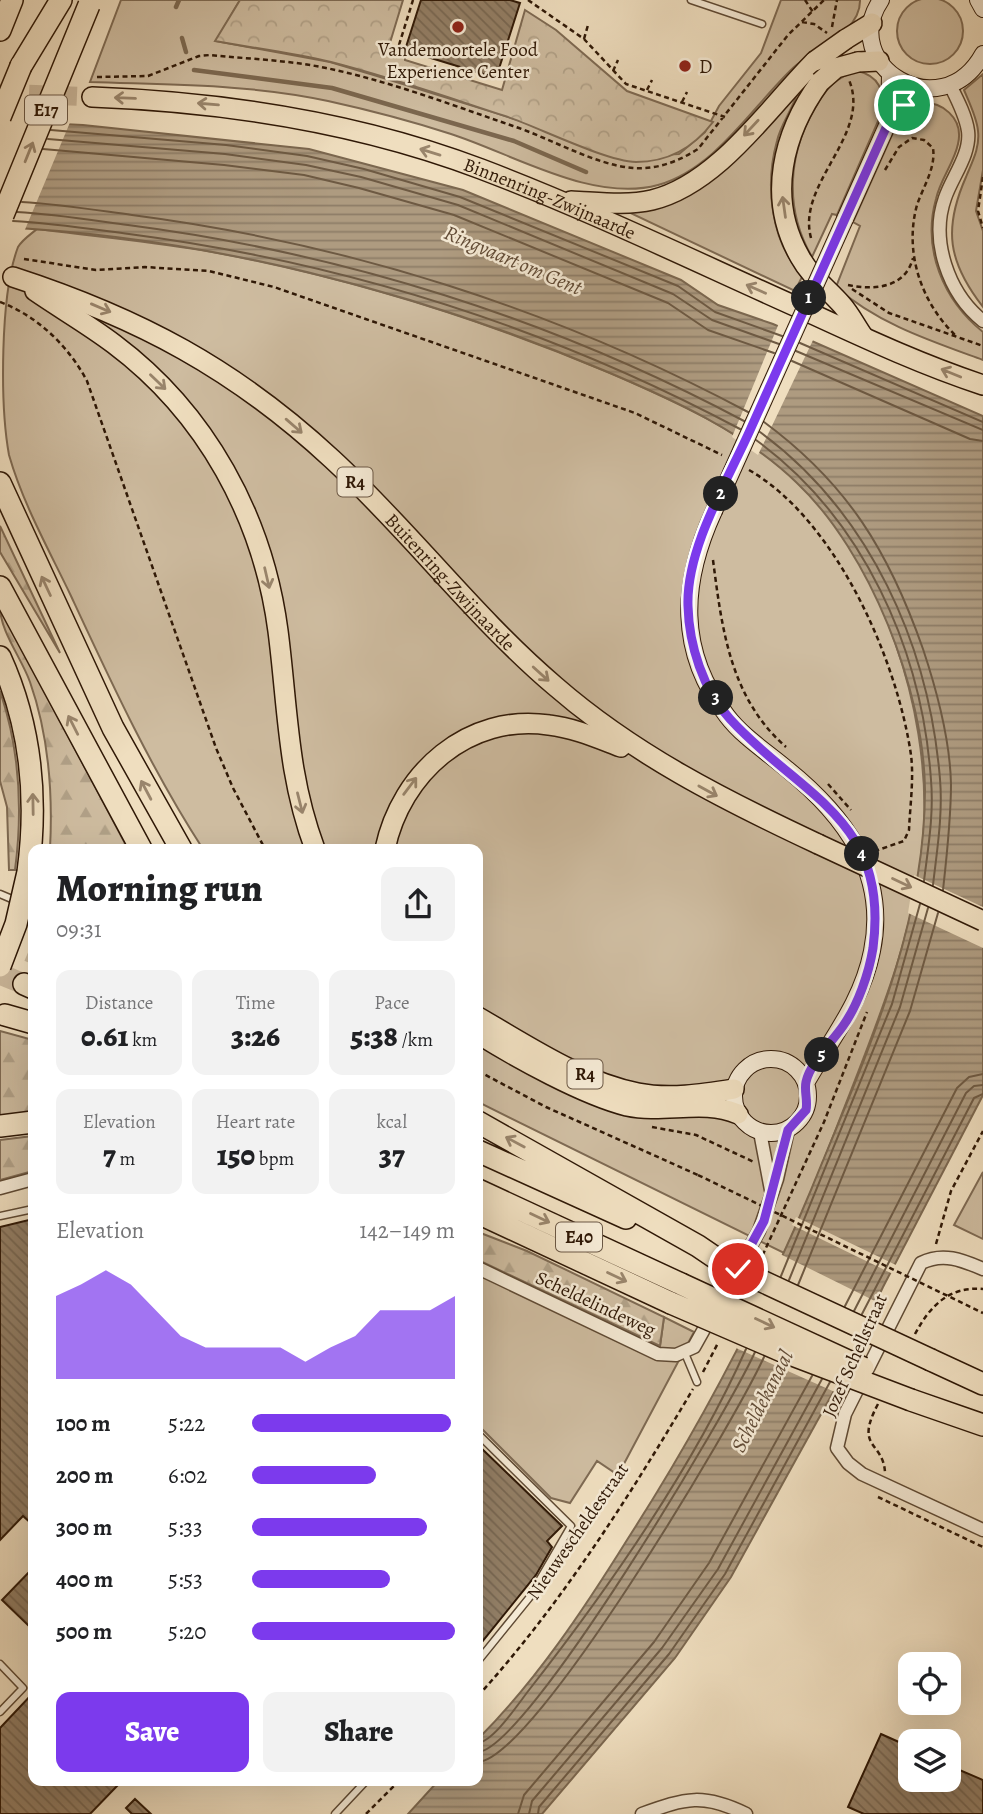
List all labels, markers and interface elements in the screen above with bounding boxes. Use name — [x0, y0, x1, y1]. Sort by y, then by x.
marker: Vandemoortele Food Experience Center — [450, 19, 466, 35]
place label: Vandemoortele Food Experience Center — [377, 37, 539, 85]
place label: D — [699, 54, 712, 80]
marker: D — [677, 58, 693, 74]
pin — [874, 75, 934, 135]
icon: arrive — [885, 86, 923, 124]
one-way arrow — [114, 92, 137, 105]
road number: E17 — [25, 96, 67, 124]
one-way arrow — [197, 98, 220, 111]
one-way arrow — [743, 119, 760, 136]
one-way arrow — [23, 142, 36, 163]
one-way arrow — [419, 144, 441, 157]
street label: Binnenring-Zwijnaarde — [460, 152, 640, 246]
one-way arrow — [777, 197, 790, 219]
water label: Ringvaart om Gent — [440, 218, 587, 302]
pin: 1 — [792, 280, 826, 316]
one-way arrow — [746, 282, 768, 295]
text: 1 — [805, 284, 812, 310]
one-way arrow — [89, 302, 111, 315]
one-way arrow — [940, 365, 962, 378]
one-way arrow — [149, 374, 166, 391]
one-way arrow — [285, 418, 303, 434]
road number: R4 — [338, 468, 372, 496]
pin: 2 — [704, 476, 738, 512]
text: 2 — [716, 480, 725, 506]
street label: Buitenring-Zwijnaarde — [379, 508, 521, 657]
one-way arrow — [261, 566, 275, 589]
one-way arrow — [39, 576, 52, 597]
one-way arrow — [531, 666, 549, 682]
pin: 3 — [698, 680, 734, 716]
text: 3 — [711, 684, 720, 710]
one-way arrow — [66, 715, 80, 735]
one-way arrow — [403, 777, 418, 796]
one-way arrow — [139, 780, 152, 801]
one-way arrow — [698, 784, 718, 798]
one-way arrow — [294, 791, 307, 813]
one-way arrow — [26, 792, 40, 815]
pin: 4 — [844, 836, 880, 872]
text: 4 — [857, 840, 866, 866]
text: Morning run — [56, 862, 263, 914]
button: share — [381, 867, 455, 941]
one-way arrow — [890, 877, 912, 890]
text: 09:31 — [56, 914, 102, 945]
text: Distance — [85, 990, 153, 1016]
text: Time — [236, 990, 275, 1016]
text: Pace — [374, 990, 409, 1016]
text: 0.61 — [81, 1016, 128, 1056]
text: 3:26 — [231, 1016, 280, 1056]
text: 5:38 — [351, 1016, 398, 1056]
text: km — [128, 1027, 157, 1053]
text: /km — [398, 1027, 433, 1053]
pin: 5 — [804, 1038, 840, 1072]
text: 5 — [817, 1041, 826, 1067]
road number: R4 — [568, 1059, 602, 1088]
text: Elevation — [83, 1109, 156, 1135]
text: Heart rate — [216, 1109, 295, 1135]
text: kcal — [377, 1109, 407, 1135]
text: 7 — [103, 1135, 116, 1175]
text: 150 — [217, 1135, 255, 1175]
text: 37 — [379, 1135, 405, 1175]
one-way arrow — [505, 1135, 525, 1149]
text: m — [116, 1146, 135, 1172]
text: bpm — [255, 1146, 294, 1172]
one-way arrow — [529, 1212, 550, 1225]
text: Elevation — [56, 1215, 144, 1246]
text: 142–149 m — [359, 1215, 455, 1246]
road number: E40 — [556, 1222, 602, 1252]
pin — [708, 1239, 768, 1299]
icon: check — [719, 1250, 757, 1288]
street label: Scheldelindeweg — [531, 1265, 660, 1343]
one-way arrow — [606, 1271, 627, 1285]
street label: Jozef Schellstraat — [816, 1289, 894, 1421]
one-way arrow — [754, 1317, 775, 1330]
water label: Scheldekanaal — [724, 1344, 800, 1457]
text: 100 m — [56, 1408, 111, 1439]
text: 5:22 — [168, 1408, 205, 1439]
street label: Nieuwescheldestraat — [521, 1458, 635, 1605]
text: 200 m — [56, 1460, 114, 1491]
text: 6:02 — [168, 1460, 207, 1491]
text: 300 m — [56, 1512, 112, 1543]
text: 5:33 — [168, 1512, 203, 1543]
text: 400 m — [56, 1564, 113, 1595]
text: 5:53 — [168, 1564, 203, 1595]
text: 500 m — [56, 1616, 112, 1647]
text: 5:20 — [168, 1616, 207, 1647]
map controls — [898, 1652, 961, 1792]
button: locate — [898, 1652, 961, 1715]
button: Save — [56, 1692, 249, 1772]
button: Share — [263, 1692, 455, 1772]
button: layers — [898, 1729, 961, 1792]

